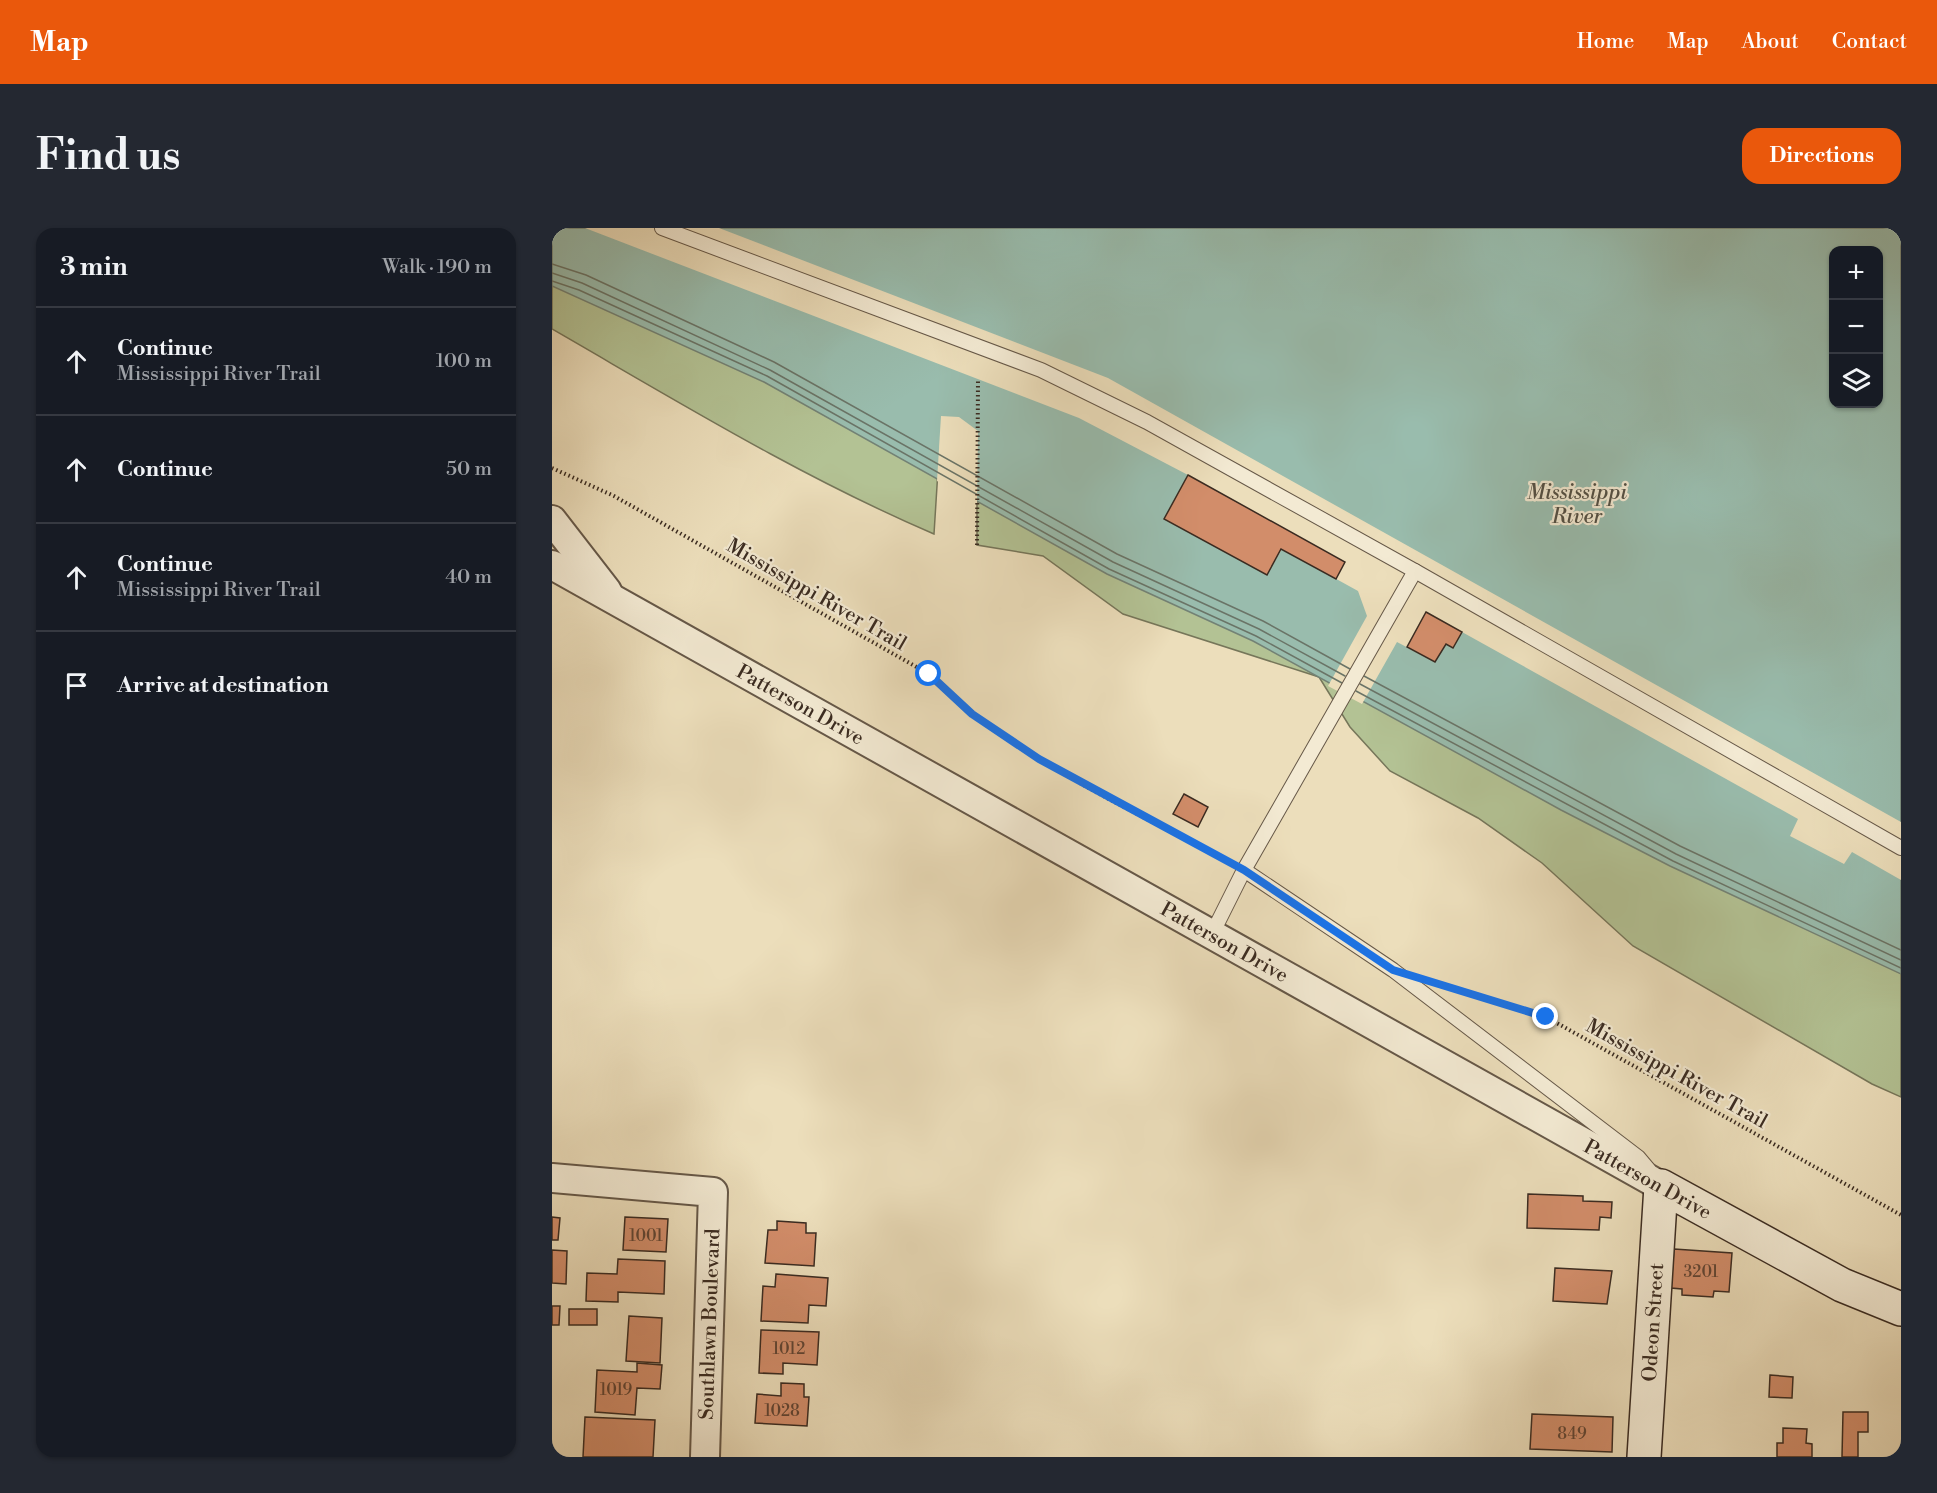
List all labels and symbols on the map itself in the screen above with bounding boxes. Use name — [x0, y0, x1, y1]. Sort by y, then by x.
water label: Mississippi River — [1527, 480, 1628, 530]
street label: Mississippi River Trail — [722, 534, 911, 657]
street label: Patterson Drive — [732, 660, 868, 751]
route start — [915, 660, 941, 686]
street label: Patterson Drive — [1156, 897, 1292, 989]
route end — [1532, 1003, 1558, 1029]
street label: Mississippi River Trail — [1581, 1014, 1771, 1135]
street label: Patterson Drive — [1579, 1135, 1716, 1226]
house number: 1001 — [629, 1226, 663, 1246]
street label: Southlawn Boulevard — [695, 1227, 726, 1420]
street label: Odeon Street — [1638, 1262, 1670, 1382]
house number: 3201 — [1684, 1262, 1719, 1282]
house number: 1012 — [773, 1339, 805, 1359]
house number: 1019 — [600, 1380, 633, 1400]
house number: 1028 — [764, 1401, 800, 1421]
house number: 849 — [1557, 1424, 1587, 1444]

